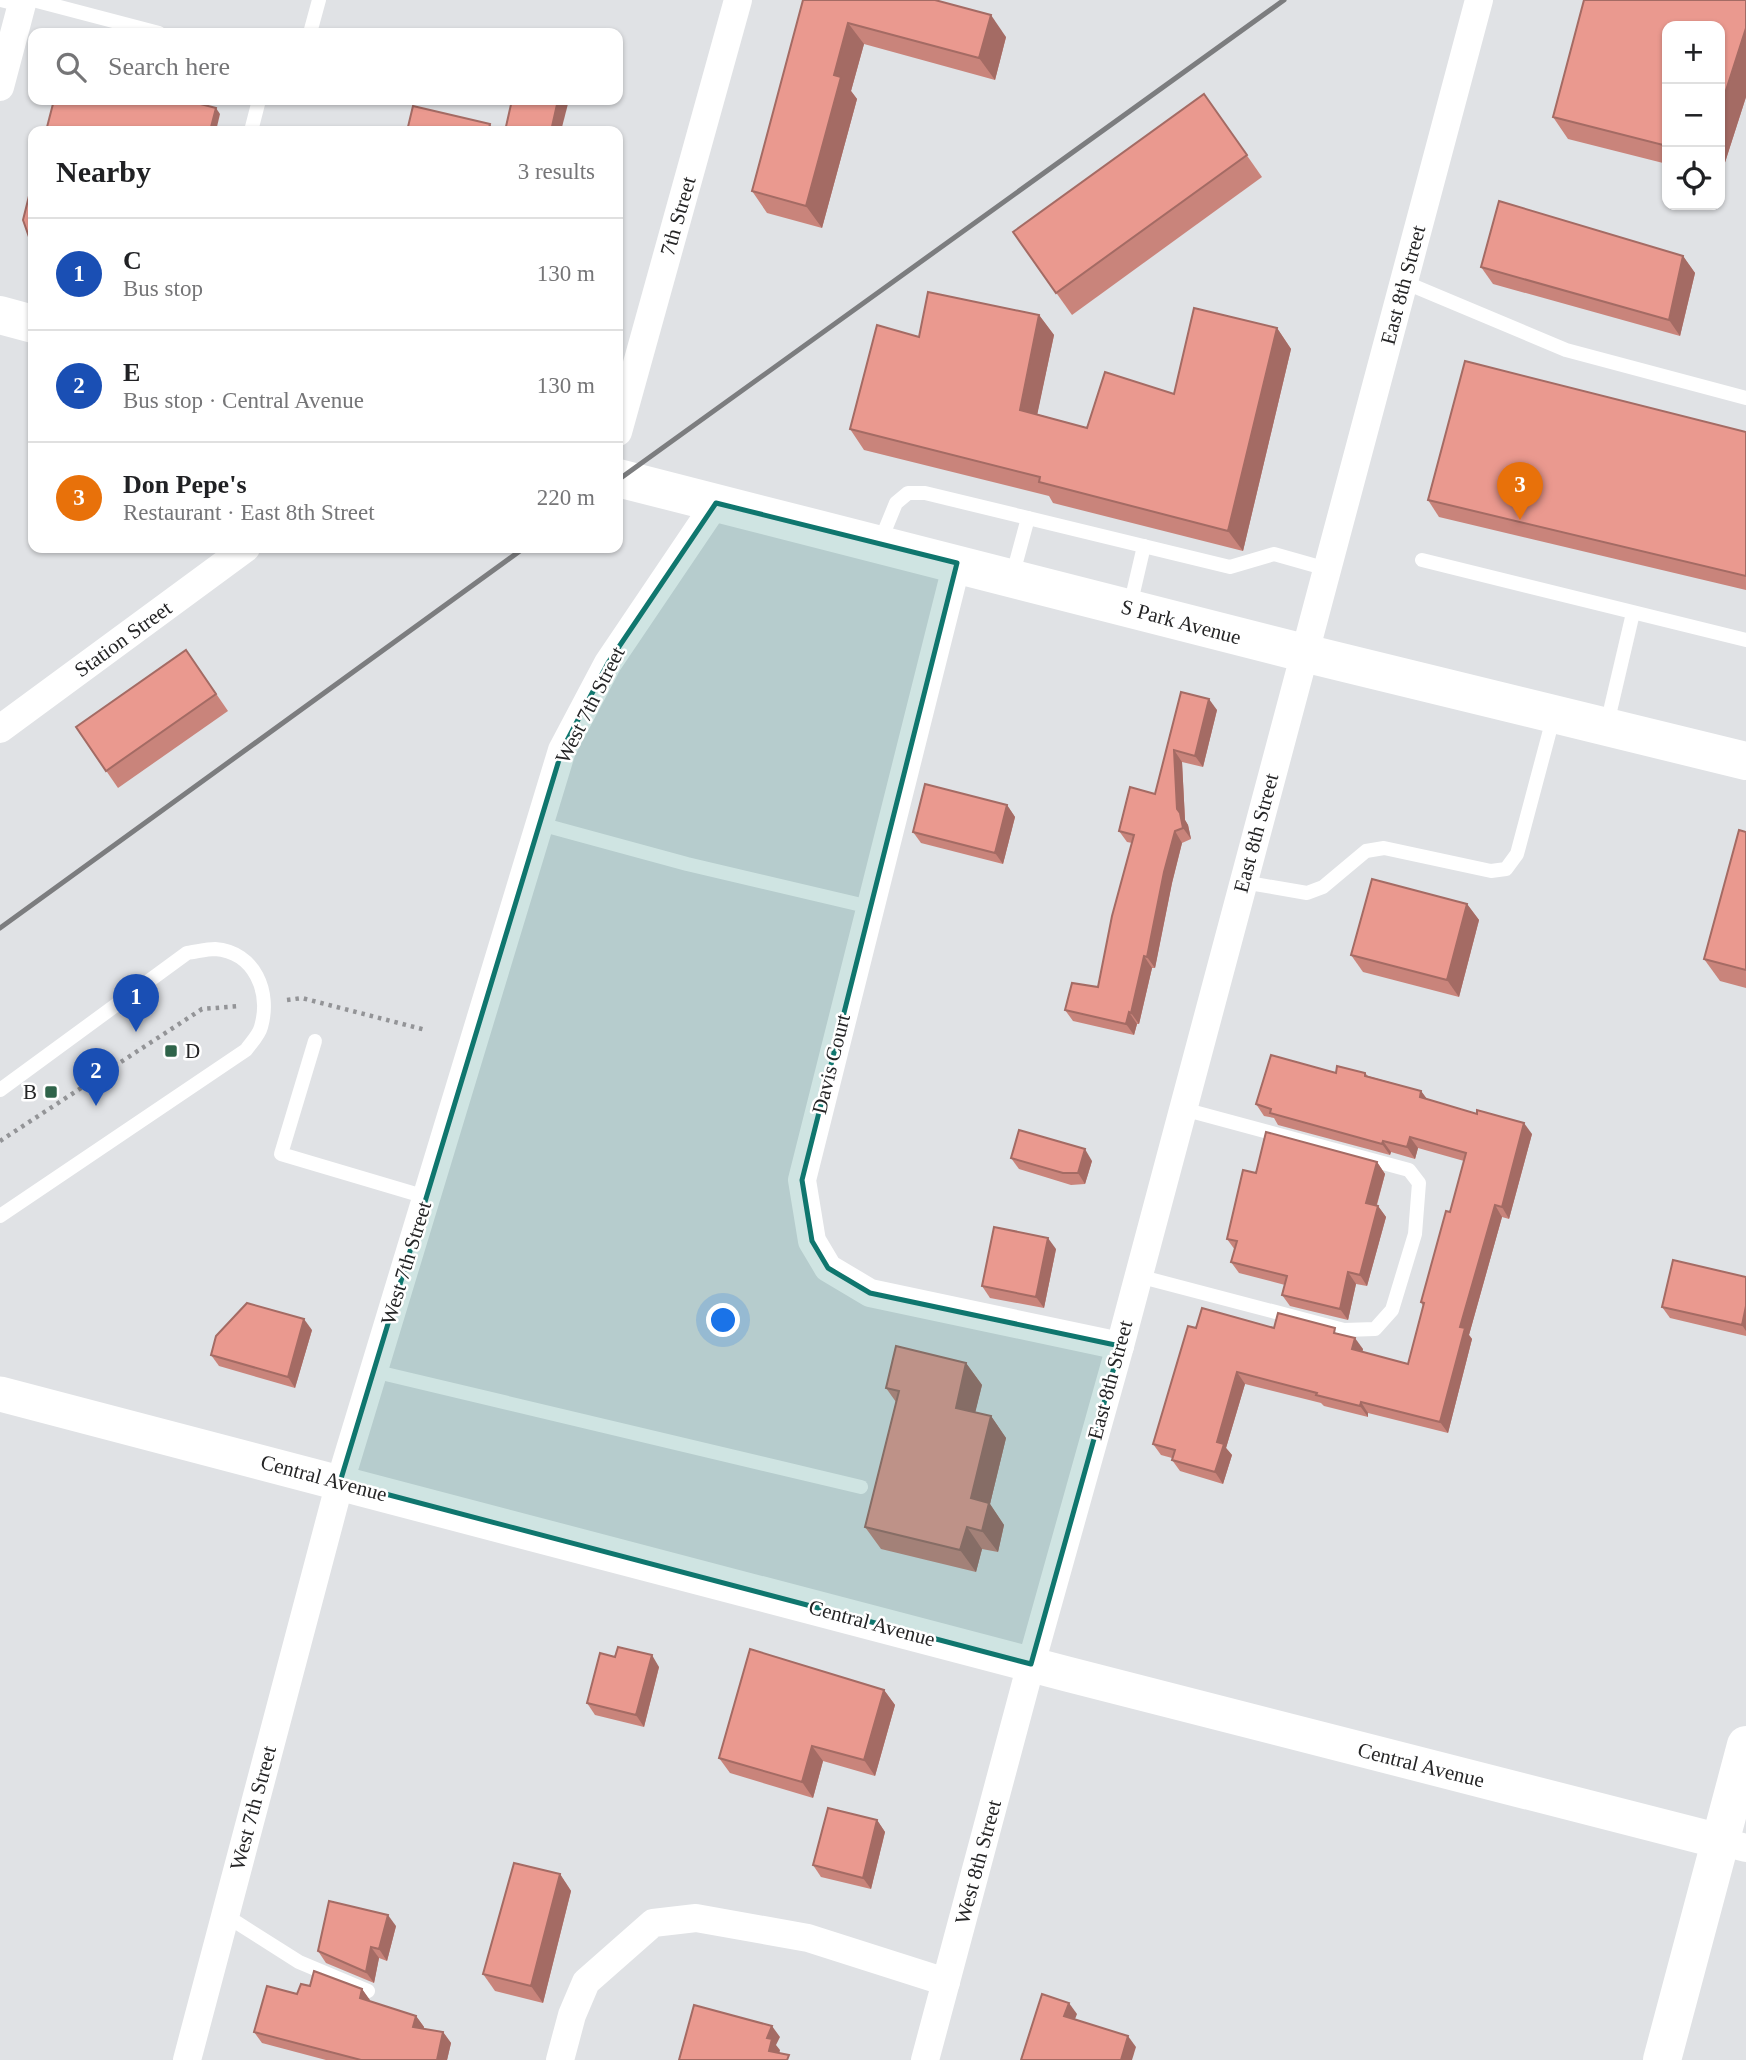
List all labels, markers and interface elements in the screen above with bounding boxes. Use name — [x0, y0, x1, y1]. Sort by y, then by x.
map controls — [1662, 21, 1725, 210]
button: + — [1662, 21, 1725, 84]
search box — [28, 28, 623, 105]
icon: search — [52, 48, 90, 86]
text: Search here — [108, 52, 230, 81]
button: − — [1662, 84, 1725, 147]
button: locate — [1662, 147, 1725, 210]
text: Nearby — [56, 155, 151, 188]
text: 3 results — [518, 159, 595, 184]
street label: 7th Street — [655, 174, 701, 258]
street label: East 8th Street — [1376, 223, 1430, 347]
text: C — [123, 246, 142, 275]
text: 1 — [73, 261, 85, 286]
text: 130 m — [537, 261, 595, 286]
text: Bus stop — [123, 276, 203, 301]
text: E — [123, 358, 140, 387]
text: 2 — [73, 373, 85, 398]
text: 130 m — [537, 373, 595, 398]
text: Bus stop · Central Avenue — [123, 388, 364, 413]
pin: 3 — [1497, 462, 1543, 520]
text: Don Pepe's — [123, 470, 247, 499]
text: 3 — [73, 485, 85, 510]
text: 220 m — [537, 485, 595, 510]
text: Restaurant · East 8th Street — [123, 500, 375, 525]
street label: S Park Avenue — [1118, 594, 1244, 650]
street label: Station Street — [70, 596, 176, 682]
street label: West 7th Street — [550, 642, 630, 767]
street label: East 8th Street — [1229, 771, 1283, 895]
pin: 1 — [113, 974, 159, 1032]
street label: Davis Court — [807, 1011, 855, 1116]
place label: D — [185, 1039, 200, 1063]
marker: D — [163, 1043, 179, 1059]
pin: 2 — [73, 1048, 119, 1106]
place label: B — [23, 1080, 37, 1104]
marker: B — [43, 1084, 59, 1100]
street label: West 7th Street — [376, 1198, 436, 1328]
your location — [706, 1303, 740, 1337]
street label: East 8th Street — [1083, 1318, 1137, 1442]
street label: Central Avenue — [258, 1450, 390, 1506]
street label: Central Avenue — [806, 1595, 938, 1651]
street label: Central Avenue — [1355, 1738, 1487, 1792]
street label: West 7th Street — [225, 1743, 281, 1873]
street label: West 8th Street — [950, 1797, 1006, 1927]

